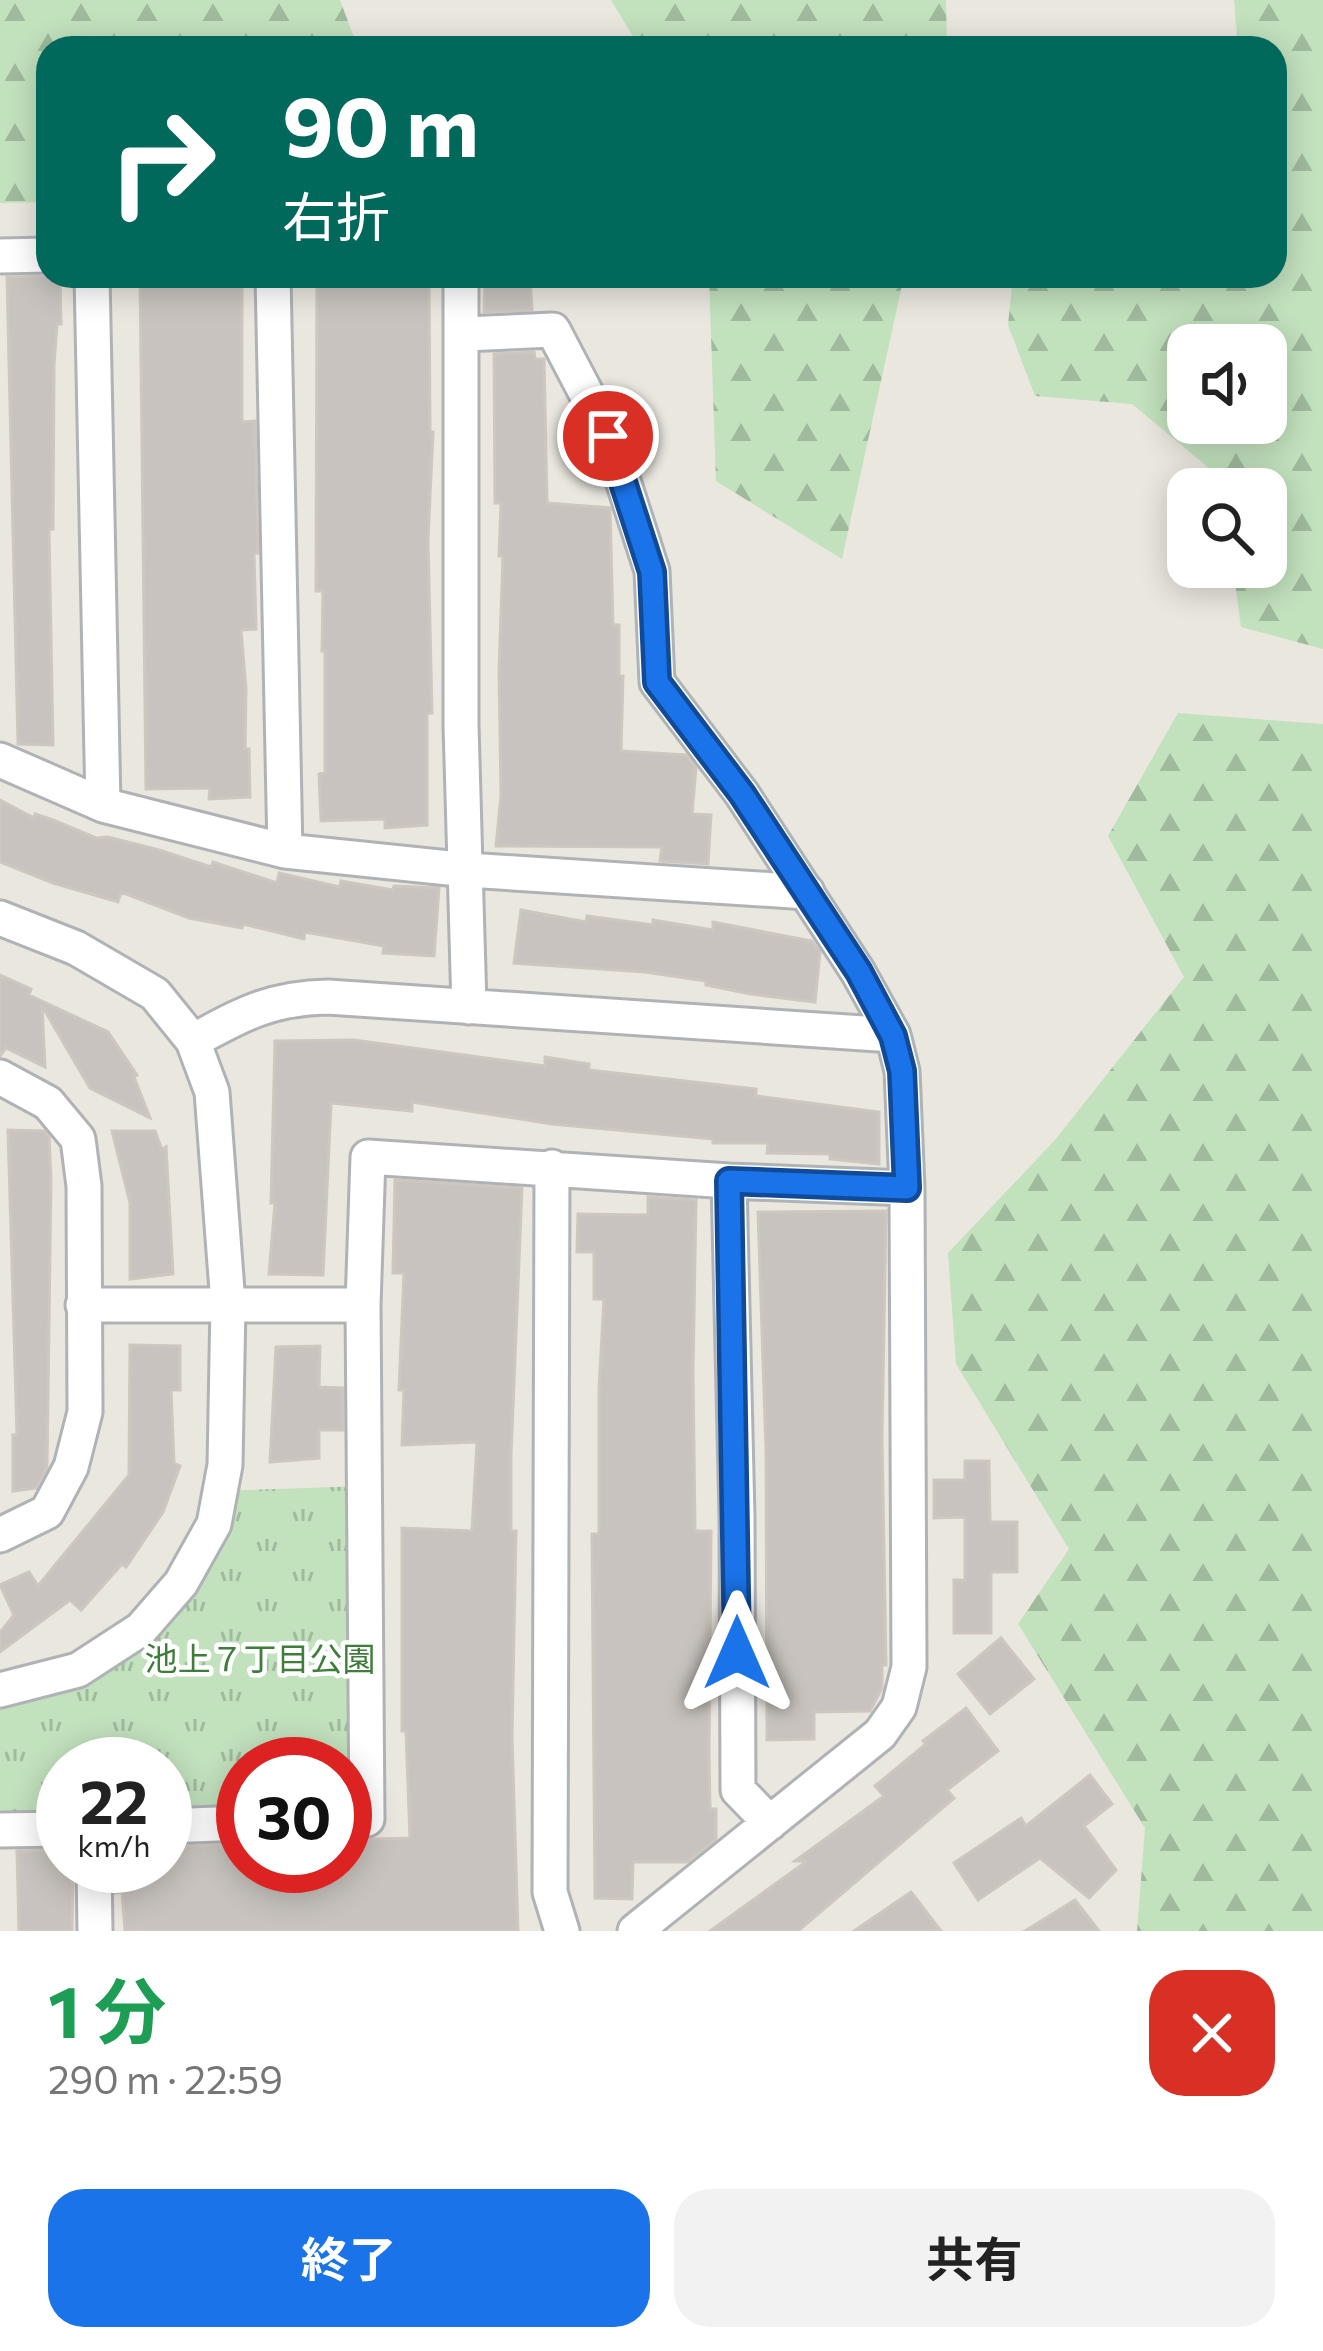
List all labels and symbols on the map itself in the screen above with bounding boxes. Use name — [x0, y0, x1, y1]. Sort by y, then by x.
pin — [557, 385, 659, 487]
position arrow — [674, 1590, 800, 1716]
park label: 池上７丁目公園 — [145, 1637, 376, 1678]
speed limit sign: 30 — [216, 1737, 372, 1893]

